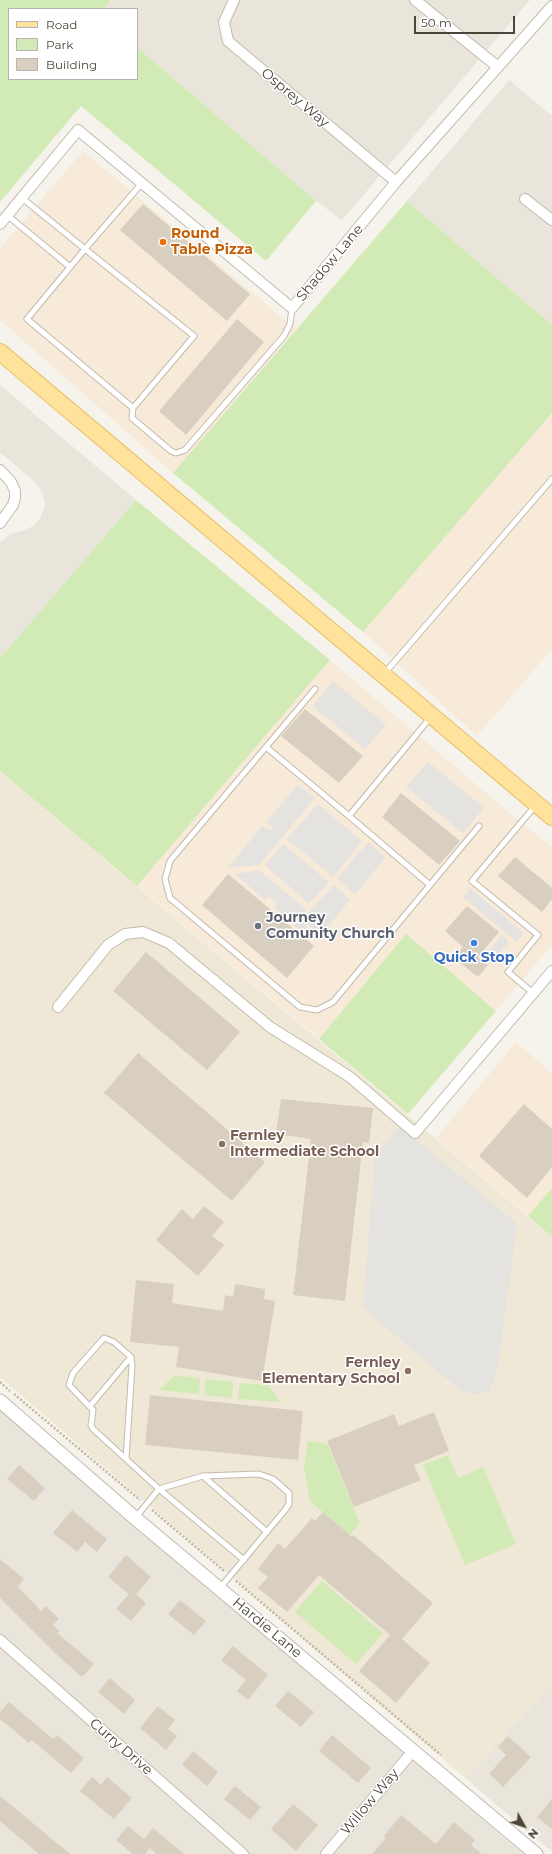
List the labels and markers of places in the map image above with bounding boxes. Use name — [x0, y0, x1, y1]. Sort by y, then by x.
place label: Round Table Pizza — [171, 226, 253, 258]
marker: Round Table Pizza — [158, 237, 168, 247]
place label: Journey Comunity Church — [266, 910, 395, 942]
marker: Journey Comunity Church — [253, 921, 263, 931]
marker: Quick Stop — [469, 938, 479, 948]
place label: Quick Stop — [434, 950, 514, 966]
place label: Fernley Intermediate School — [230, 1128, 379, 1160]
marker: Fernley Intermediate School — [217, 1139, 227, 1149]
place label: Fernley Elementary School — [262, 1355, 400, 1388]
marker: Fernley Elementary School — [403, 1366, 413, 1376]

